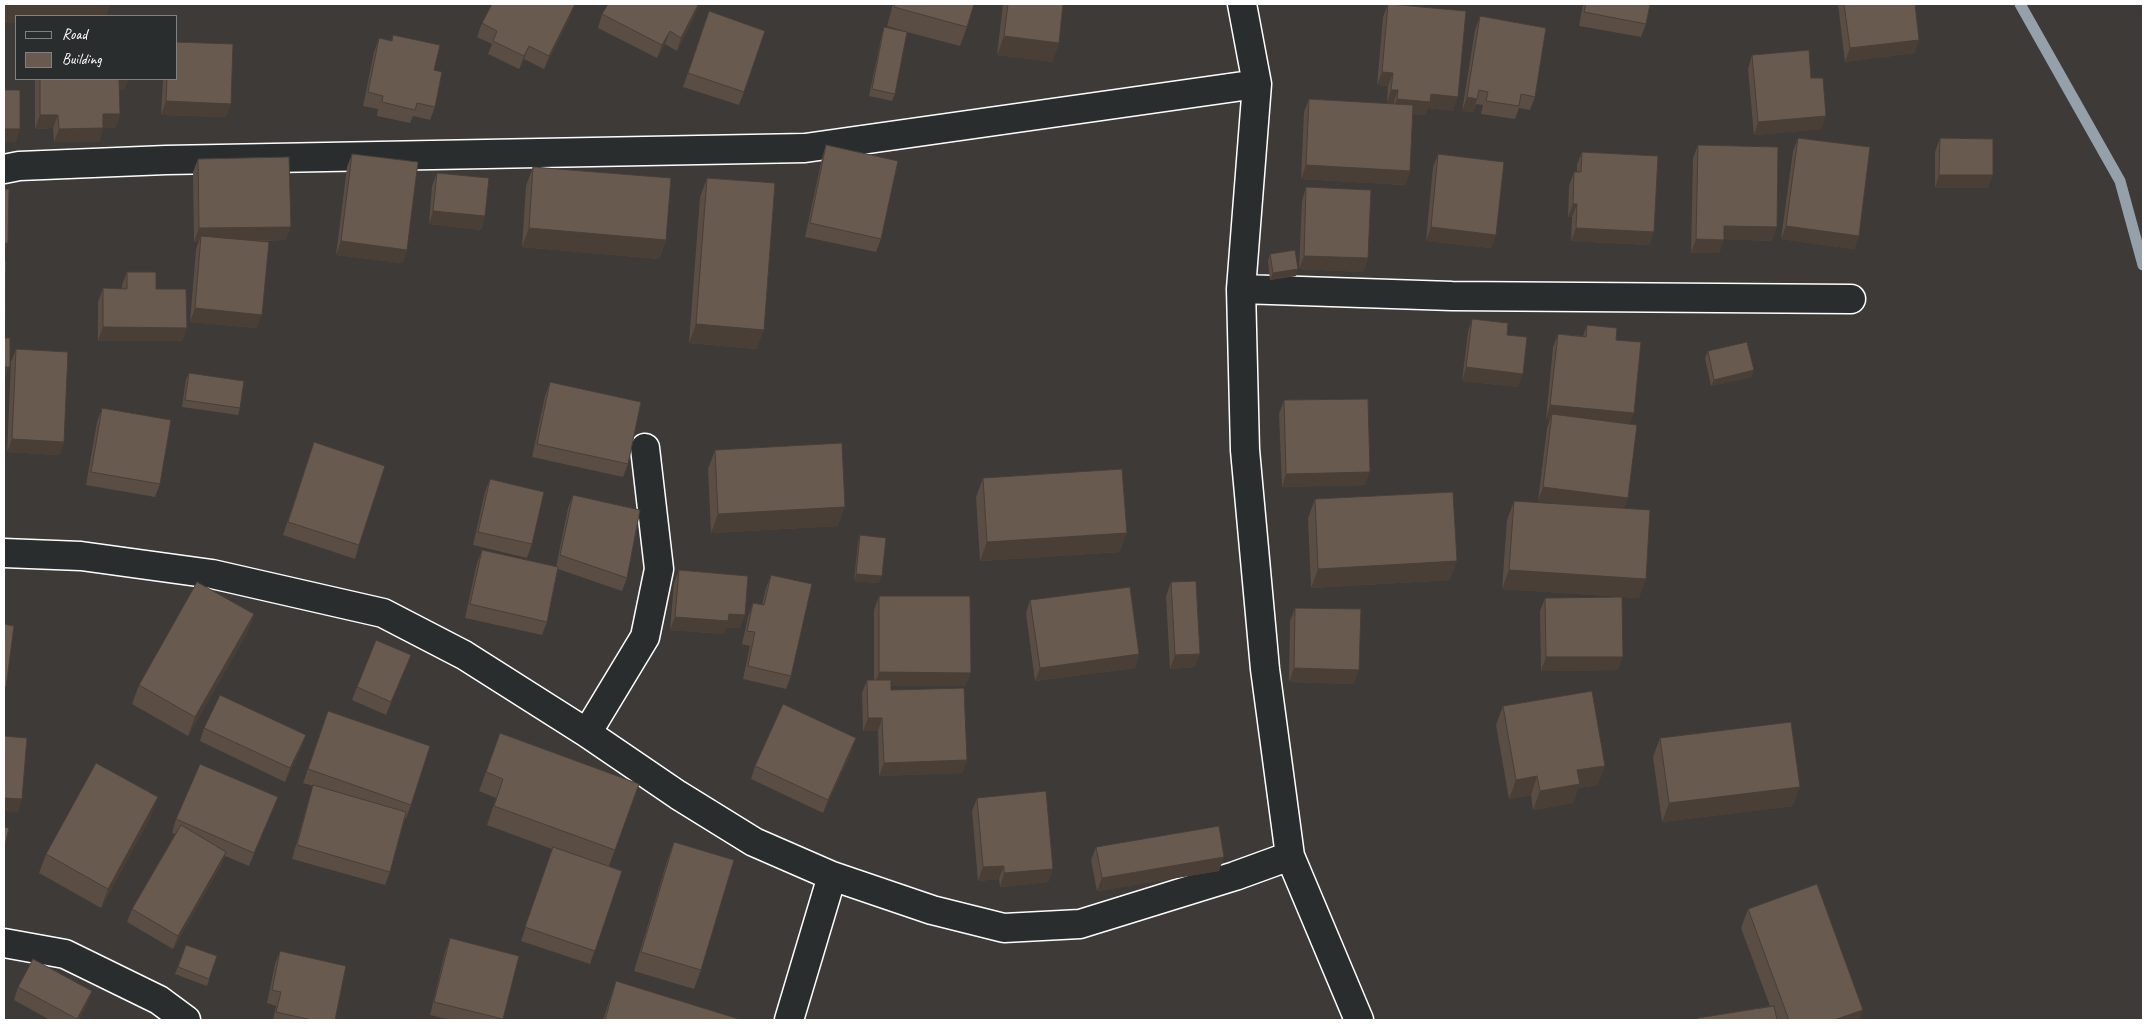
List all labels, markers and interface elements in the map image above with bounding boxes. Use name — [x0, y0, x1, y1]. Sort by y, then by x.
legend — [15, 15, 178, 80]
text: Road — [62, 25, 87, 44]
text: Building — [62, 50, 101, 69]

